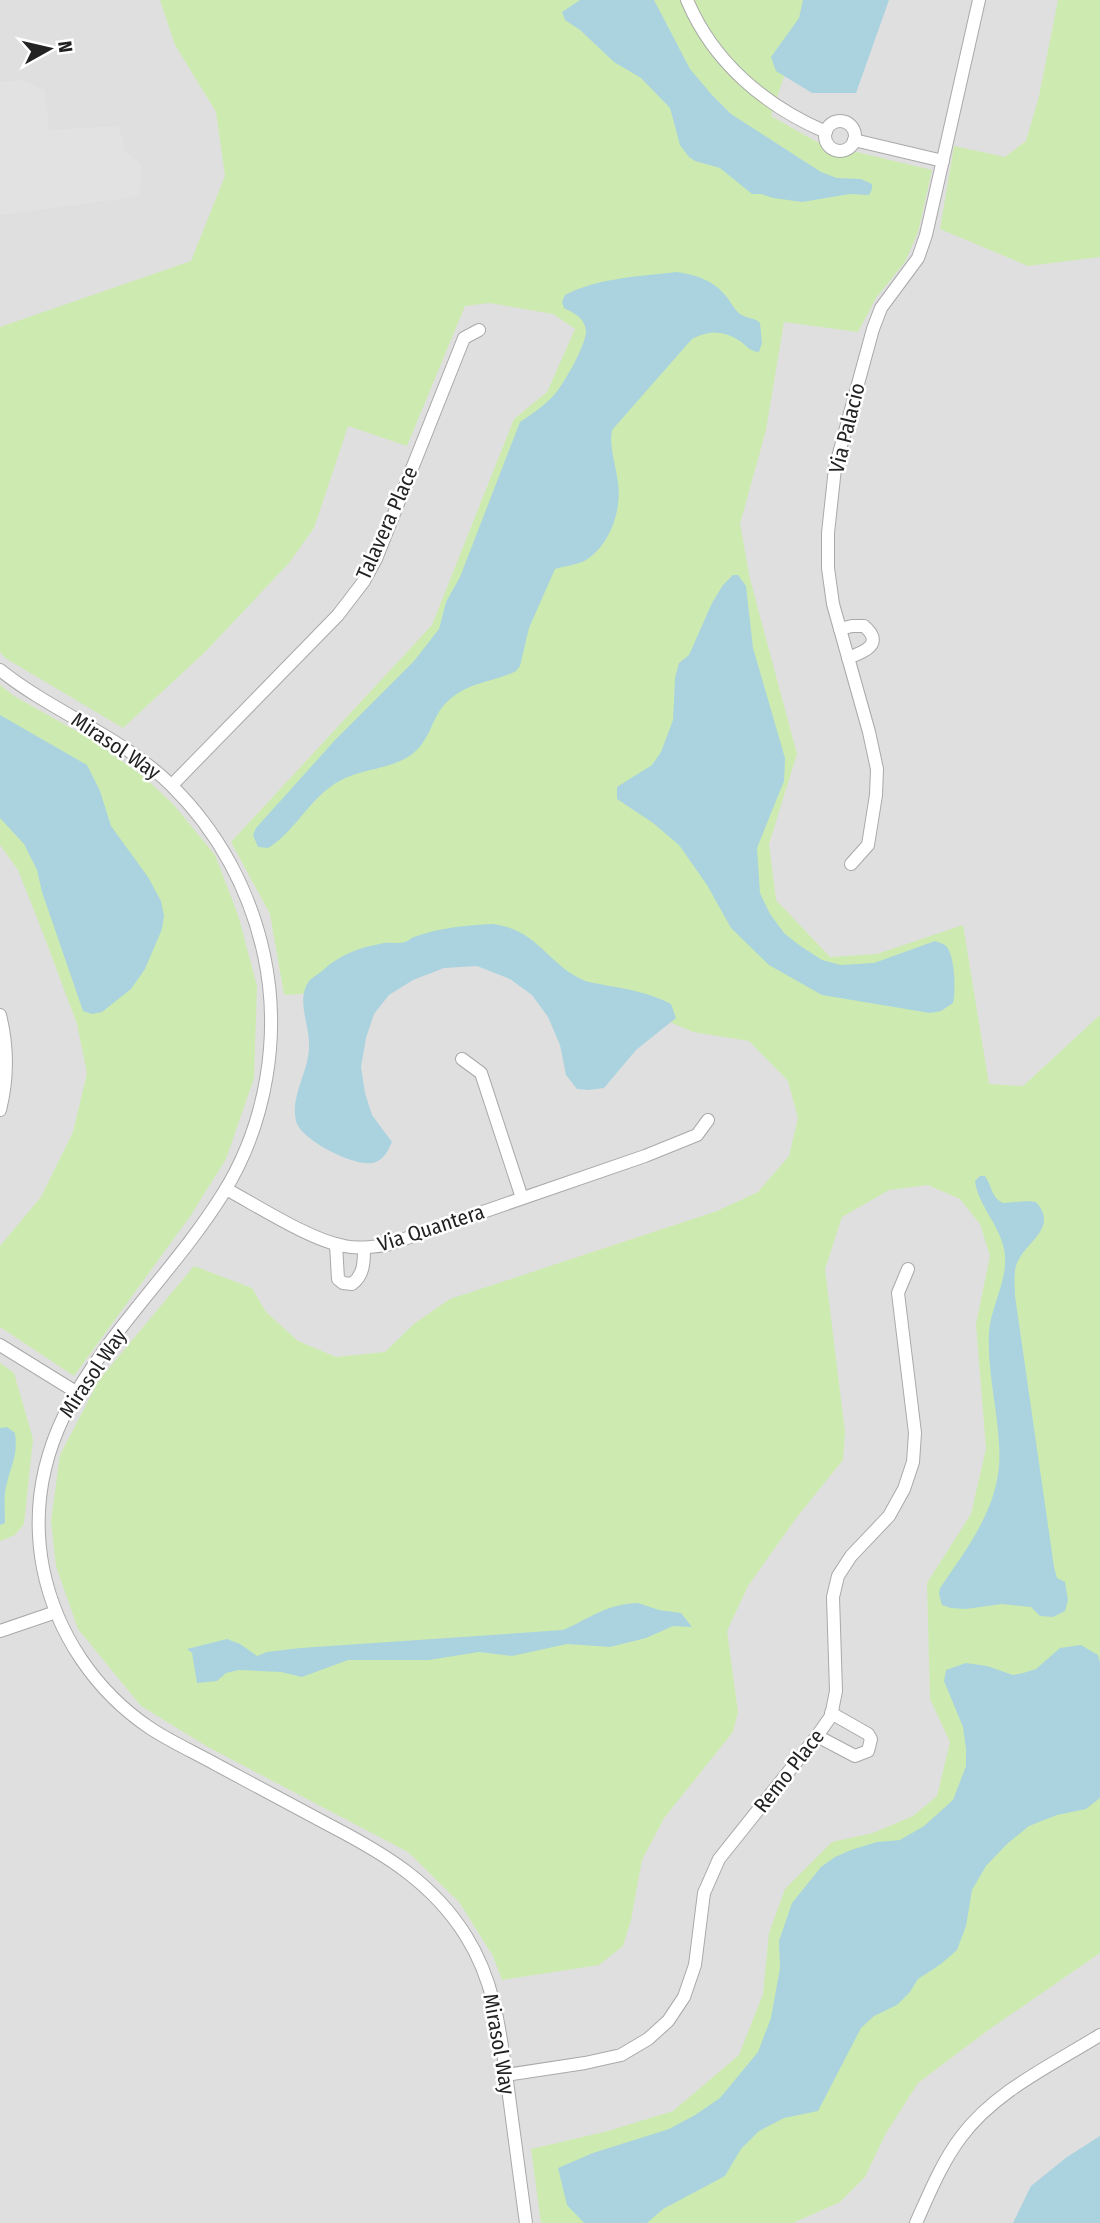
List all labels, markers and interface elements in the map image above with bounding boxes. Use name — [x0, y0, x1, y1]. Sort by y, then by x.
north arrow — [14, 14, 84, 84]
text: N — [53, 39, 78, 54]
street label: Via Palacio — [823, 380, 871, 476]
street label: Talavera Place — [350, 462, 424, 584]
street label: Mirasol Way — [66, 707, 166, 786]
street label: Via Quantera — [374, 1199, 488, 1257]
street label: Mirasol Way — [54, 1323, 133, 1423]
street label: Remo Place — [748, 1724, 830, 1818]
street label: Mirasol Way — [477, 1992, 521, 2097]

